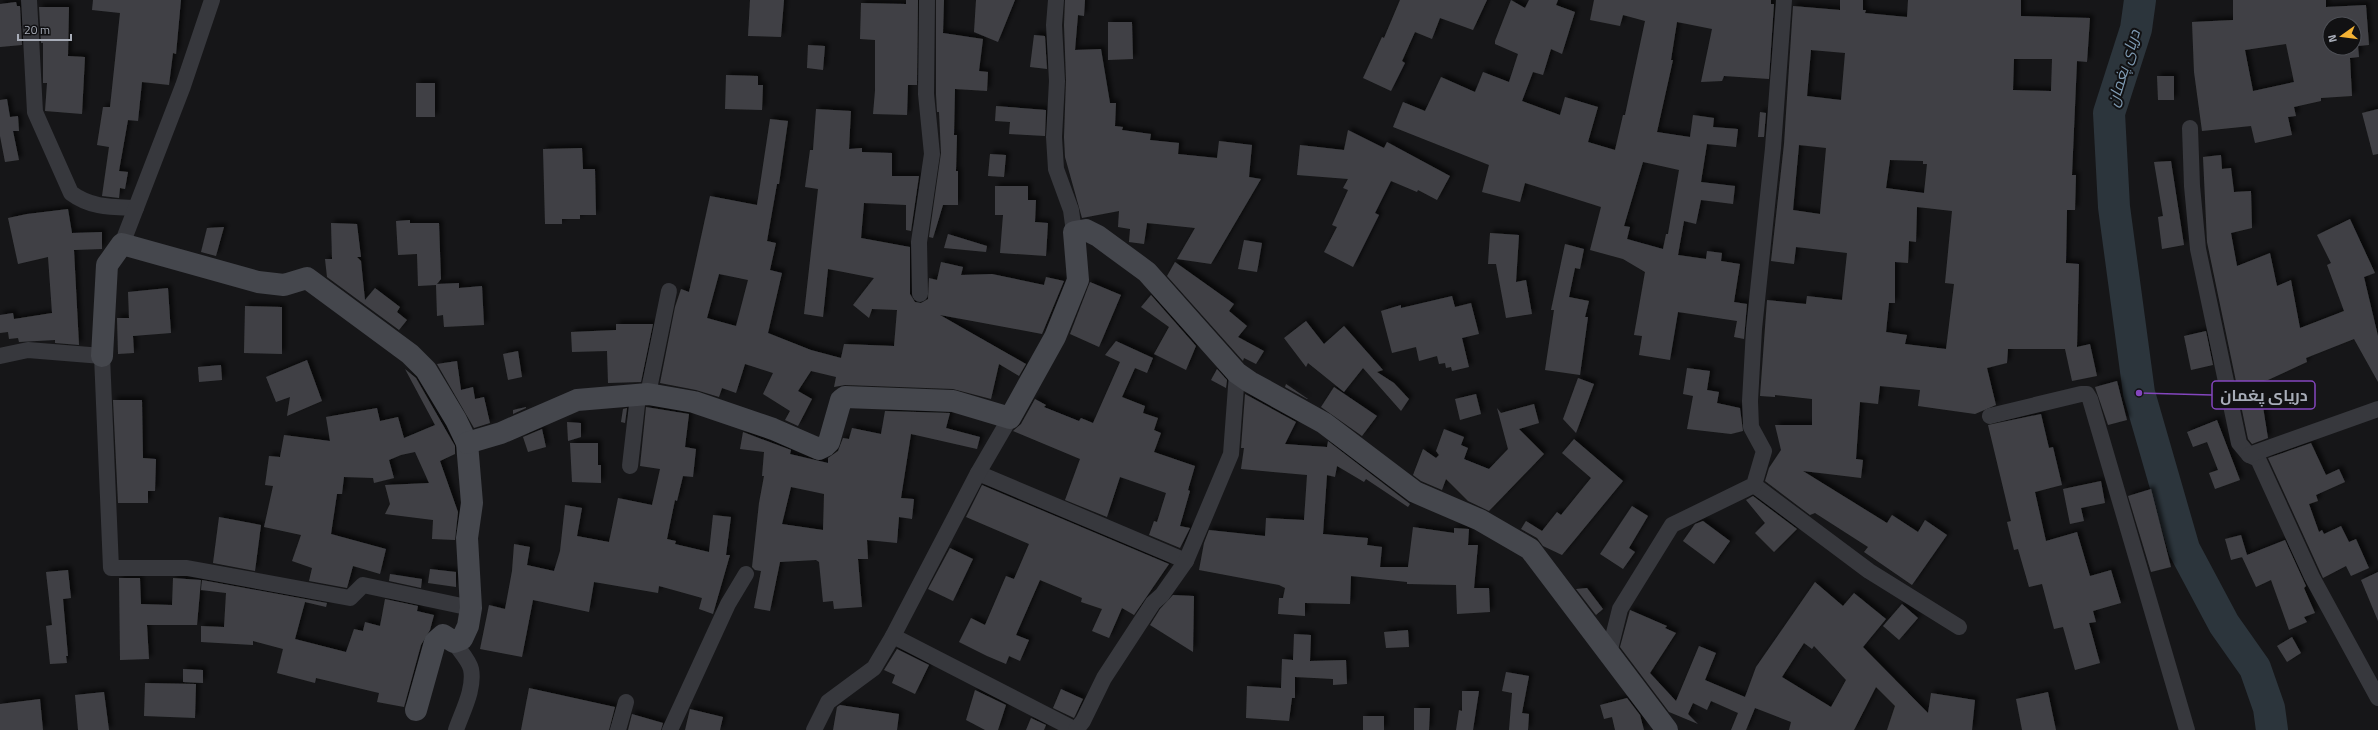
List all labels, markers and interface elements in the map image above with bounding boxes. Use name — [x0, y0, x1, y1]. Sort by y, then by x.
scale bar — [18, 16, 71, 42]
north arrow — [2322, 16, 2362, 56]
text: 20 m — [24, 20, 50, 39]
water label: دریای پغمان — [2100, 25, 2146, 109]
text: N — [2324, 33, 2341, 44]
callout: دریای پغمان — [2212, 381, 2315, 409]
text: دریای پغمان — [2220, 383, 2308, 407]

